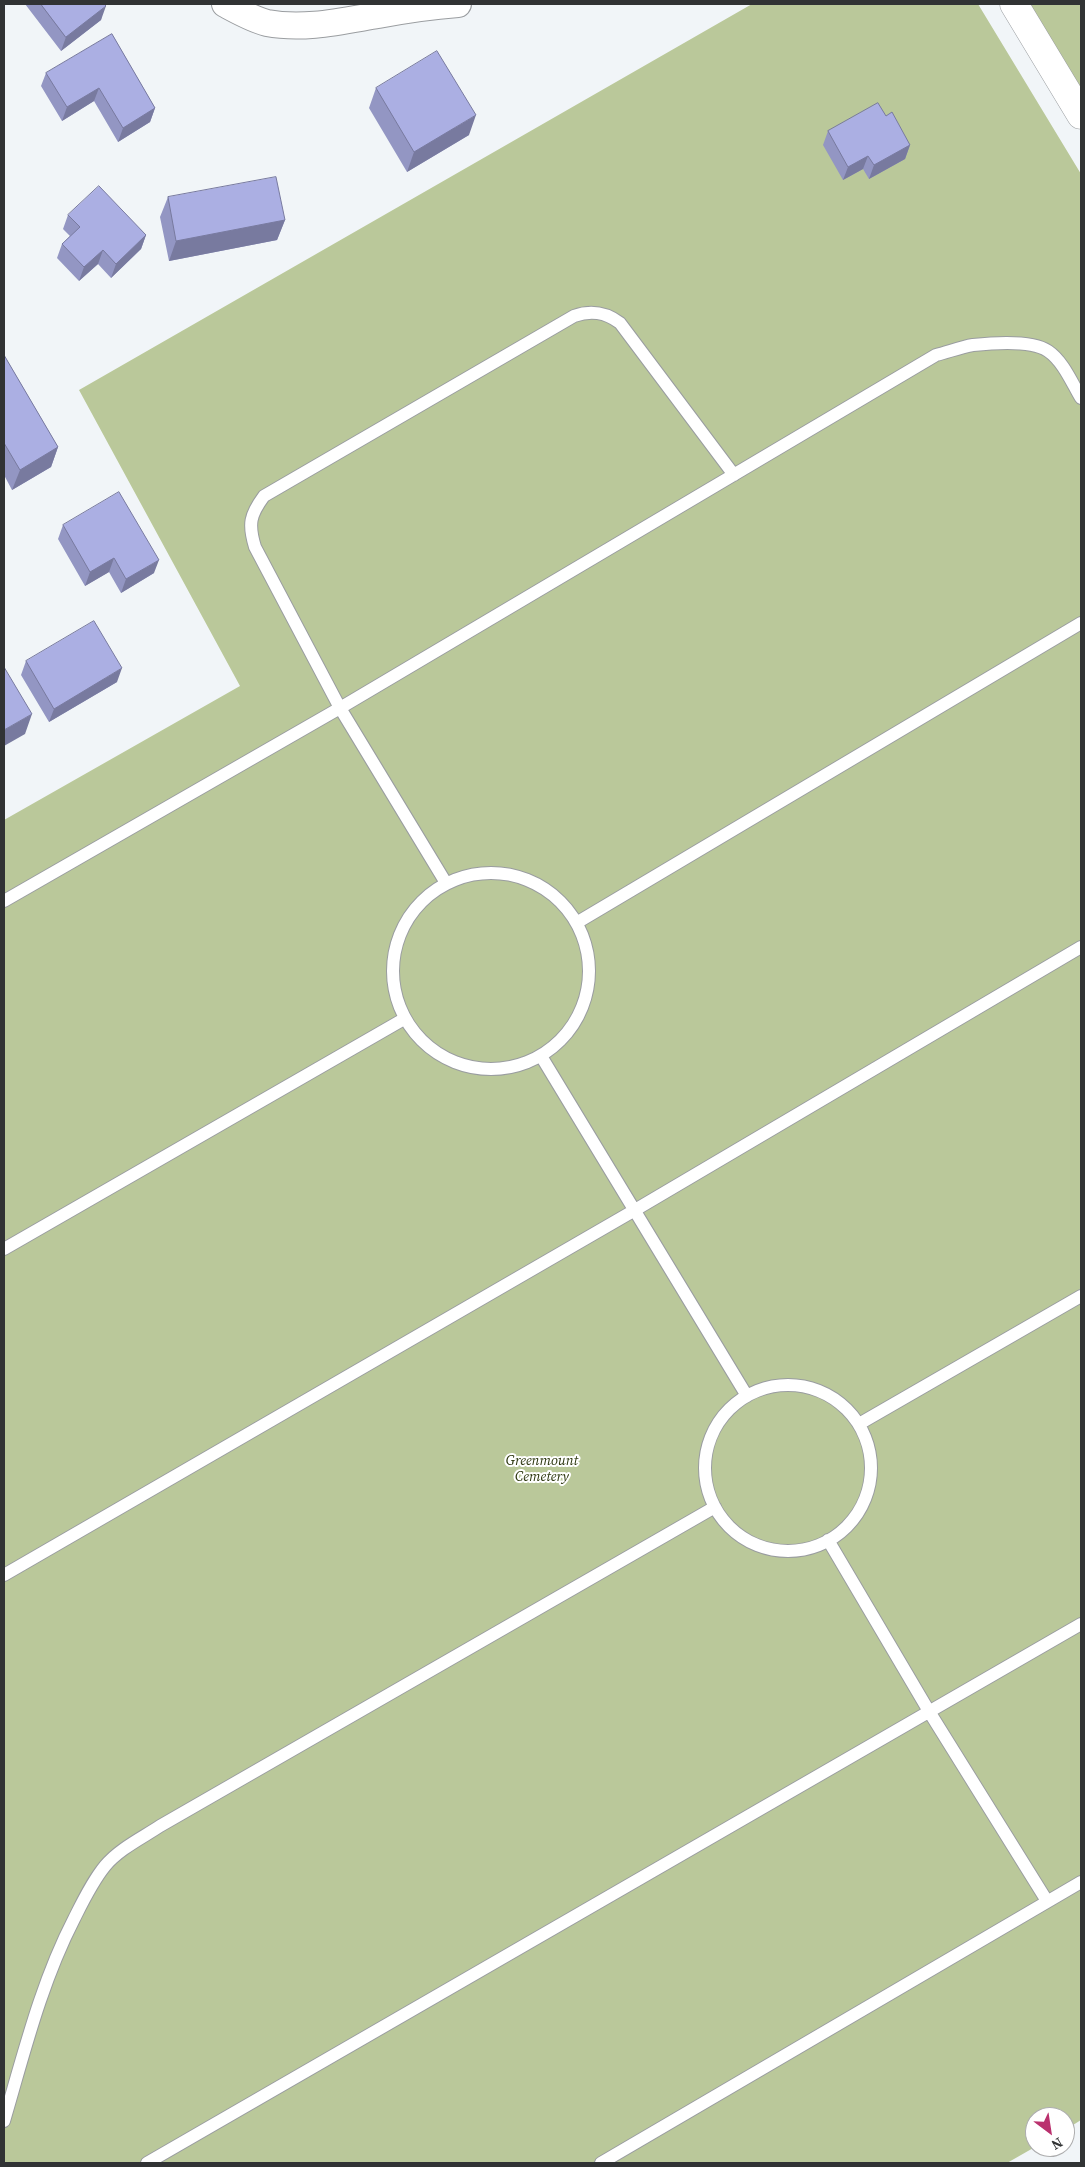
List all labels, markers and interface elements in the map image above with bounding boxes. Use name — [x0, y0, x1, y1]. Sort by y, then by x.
park label: Greenmount Cemetery — [506, 1453, 578, 1485]
north arrow — [1025, 2107, 1075, 2157]
text: N — [1048, 2133, 1067, 2155]

